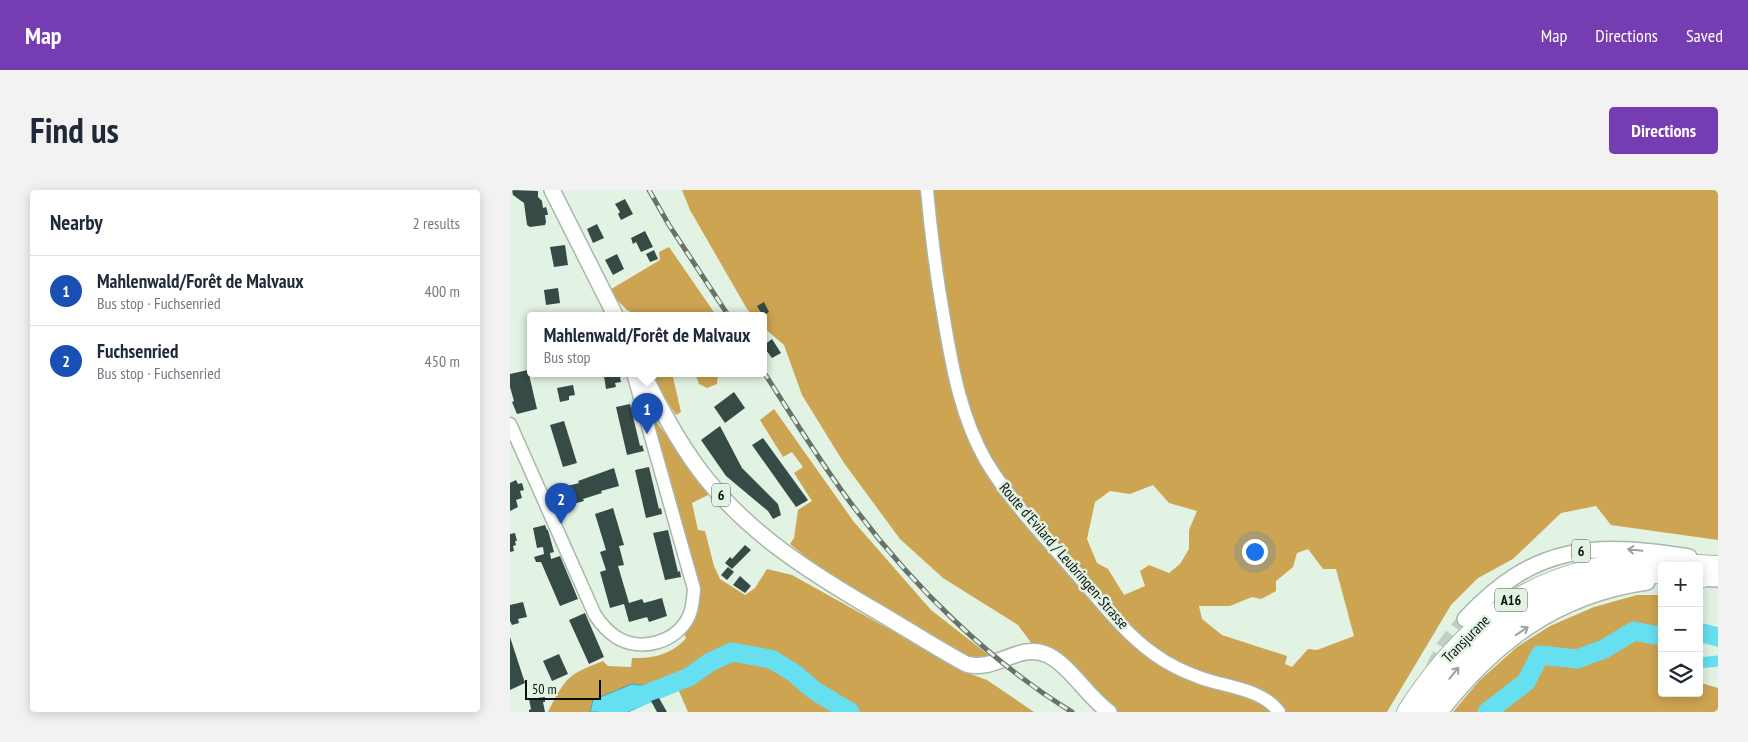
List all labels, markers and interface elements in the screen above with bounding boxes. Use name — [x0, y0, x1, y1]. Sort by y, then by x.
text: Map — [25, 20, 62, 51]
text: Map — [1541, 24, 1567, 47]
text: Directions — [1595, 24, 1658, 47]
text: Saved — [1686, 24, 1723, 47]
text: Find us — [30, 107, 119, 153]
button: Directions — [1609, 107, 1718, 154]
text: Nearby — [50, 209, 103, 236]
text: 2 results — [413, 213, 460, 233]
text: Mahlenwald/Forêt de Malvaux — [97, 269, 304, 293]
text: 1 — [62, 281, 70, 301]
text: 400 m — [425, 281, 460, 301]
text: Bus stop · Fuchsenried — [97, 293, 221, 313]
popup — [527, 312, 767, 377]
text: Mahlenwald/Forêt de Malvaux — [544, 323, 750, 347]
text: Fuchsenried — [97, 339, 178, 363]
text: Bus stop — [544, 347, 591, 367]
text: 2 — [62, 351, 70, 371]
text: 450 m — [425, 351, 460, 371]
text: Bus stop · Fuchsenried — [97, 363, 221, 383]
pin: 1 — [631, 393, 663, 434]
street label: Route d'Evilard / Leubringen-Strasse — [996, 479, 1133, 633]
pin: 2 — [545, 483, 577, 524]
road number: 6 — [712, 484, 730, 506]
your location — [1242, 539, 1268, 565]
road number: 6 — [1572, 540, 1590, 562]
one-way arrow — [1627, 545, 1643, 554]
map controls — [1658, 562, 1703, 697]
button: + — [1658, 562, 1703, 607]
road number: A16 — [1495, 588, 1527, 612]
button: − — [1658, 607, 1703, 652]
street label: Transjurane — [1438, 611, 1494, 667]
one-way arrow — [1515, 626, 1529, 636]
button: layers — [1658, 652, 1703, 697]
one-way arrow — [1449, 667, 1460, 680]
scale bar — [525, 677, 601, 700]
text: 50 m — [532, 680, 557, 698]

